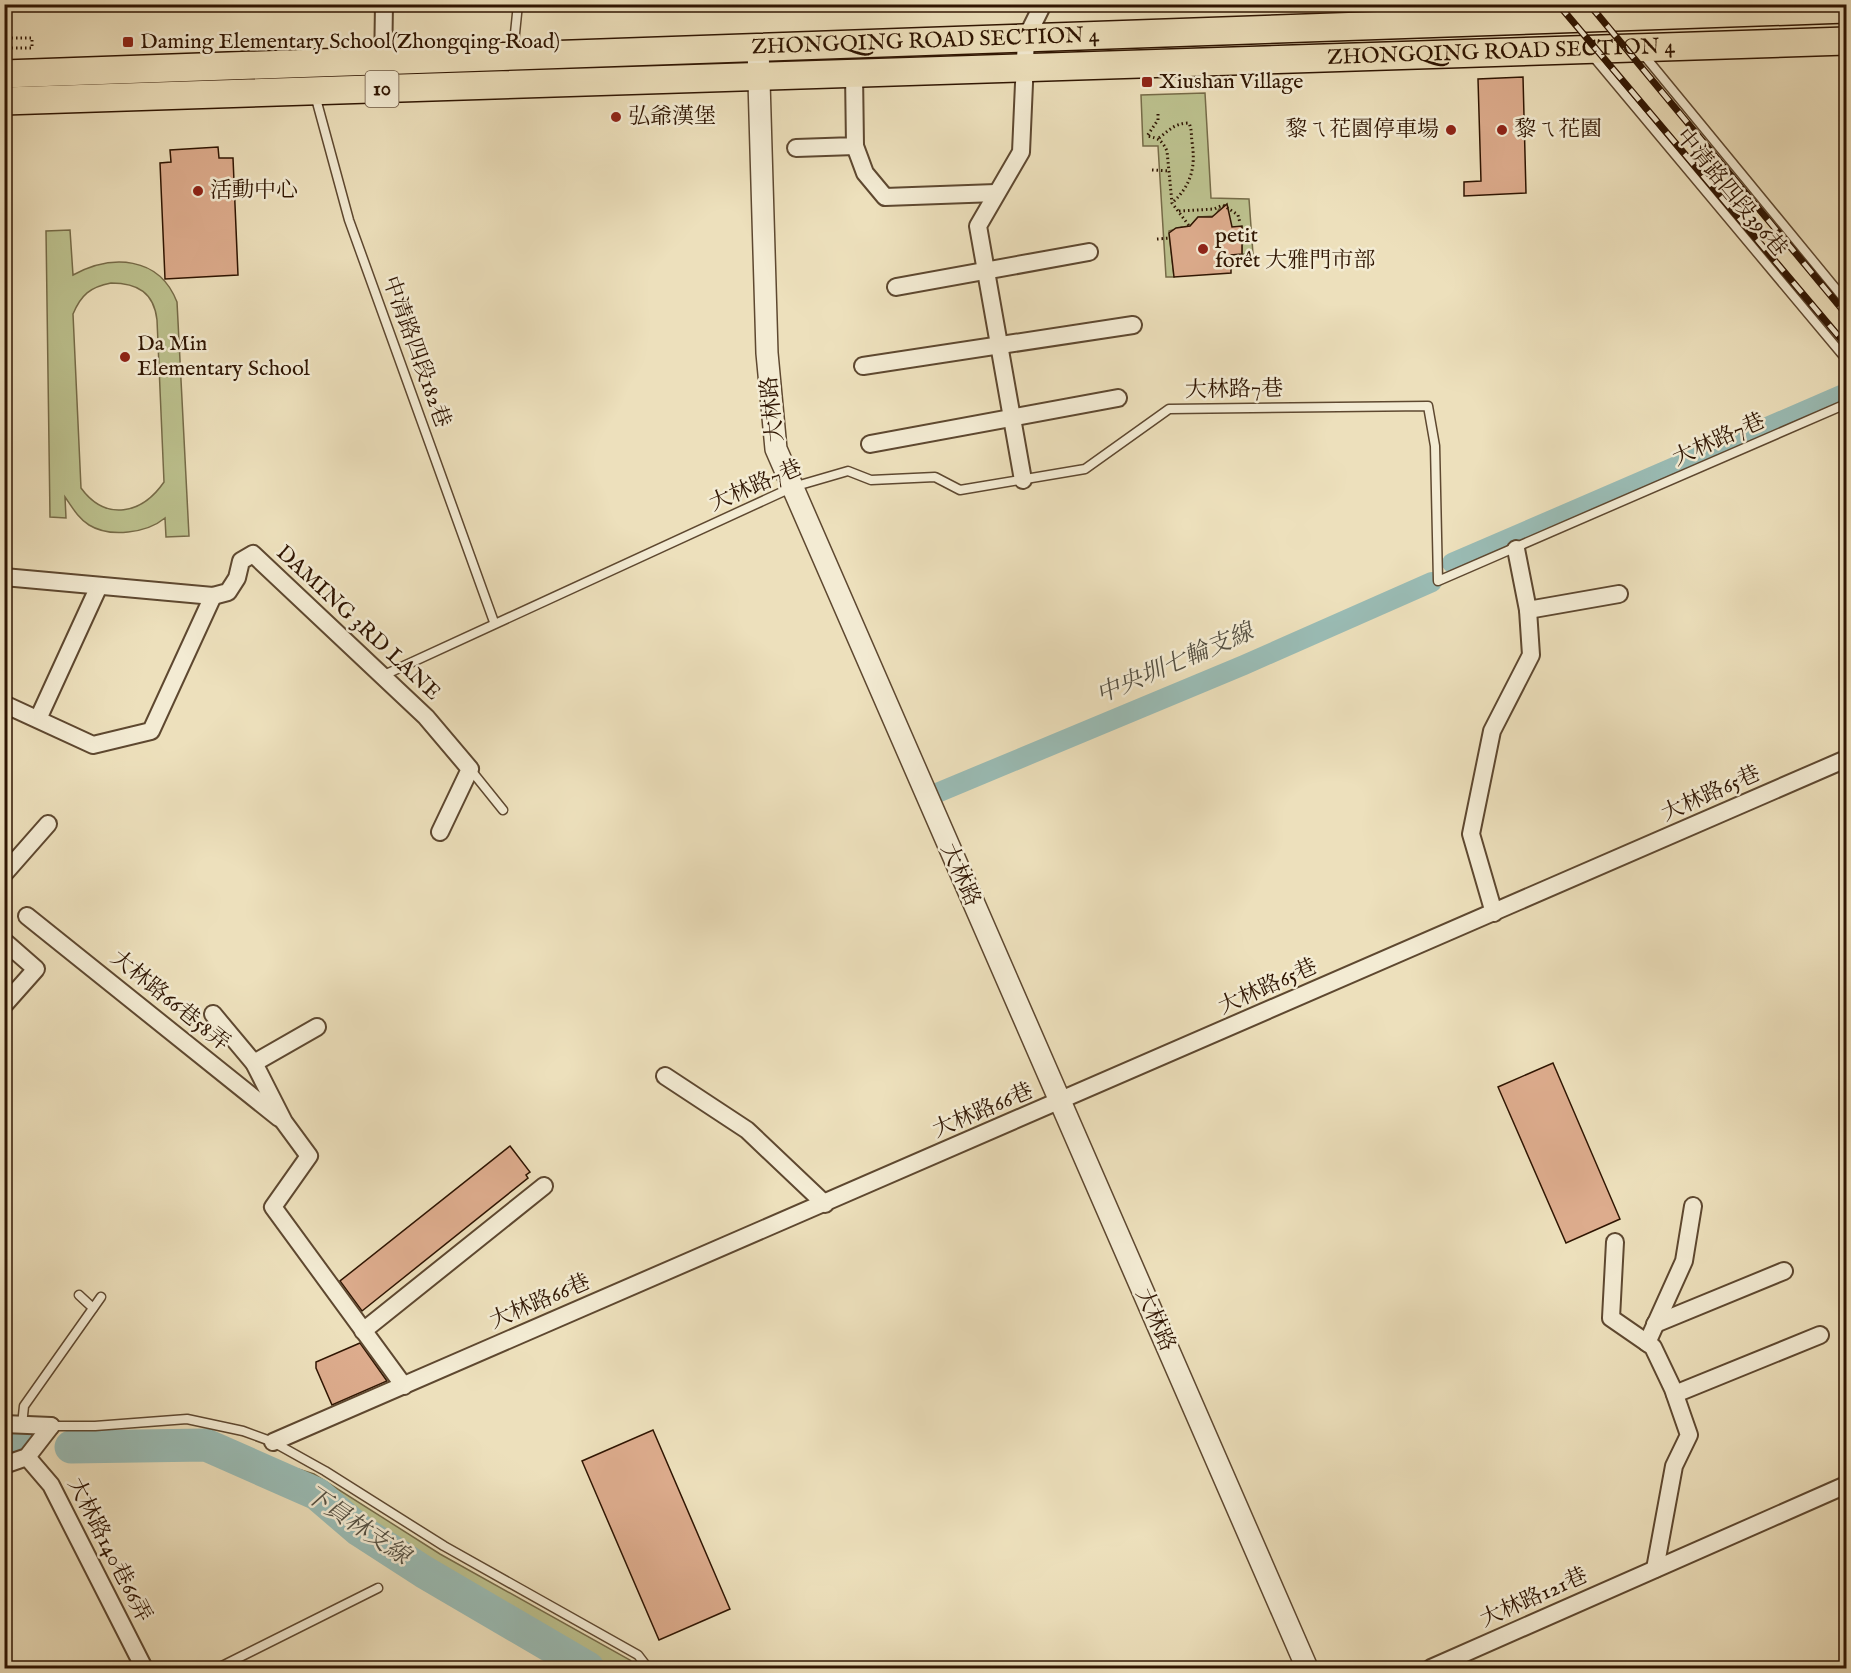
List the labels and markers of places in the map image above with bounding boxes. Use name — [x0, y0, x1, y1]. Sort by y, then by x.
place label: Daming Elementary School(Zhongqing Road) — [140, 28, 560, 56]
marker: Daming Elementary School(Zhongqing Road) — [121, 35, 135, 49]
place label: Xiushan Village — [1159, 68, 1303, 96]
marker: Xiushan Village — [1140, 75, 1154, 89]
place label: 弘爺漢堡 — [628, 103, 716, 131]
marker: 弘爺漢堡 — [609, 110, 623, 124]
place label: 黎ㄟ花園停車場 — [1285, 116, 1439, 144]
place label: 黎ㄟ花園 — [1514, 116, 1602, 144]
marker: 黎ㄟ花園停車場 — [1444, 123, 1458, 137]
marker: 黎ㄟ花園 — [1495, 123, 1509, 137]
place label: 活動中心 — [210, 177, 298, 205]
marker: 活動中心 — [191, 184, 205, 198]
place label: petit forêt 大雅門市部 — [1215, 222, 1375, 275]
marker: petit forêt 大雅門市部 — [1196, 242, 1210, 256]
place label: Da Min Elementary School — [137, 330, 310, 383]
marker: Da Min Elementary School — [118, 350, 132, 364]

